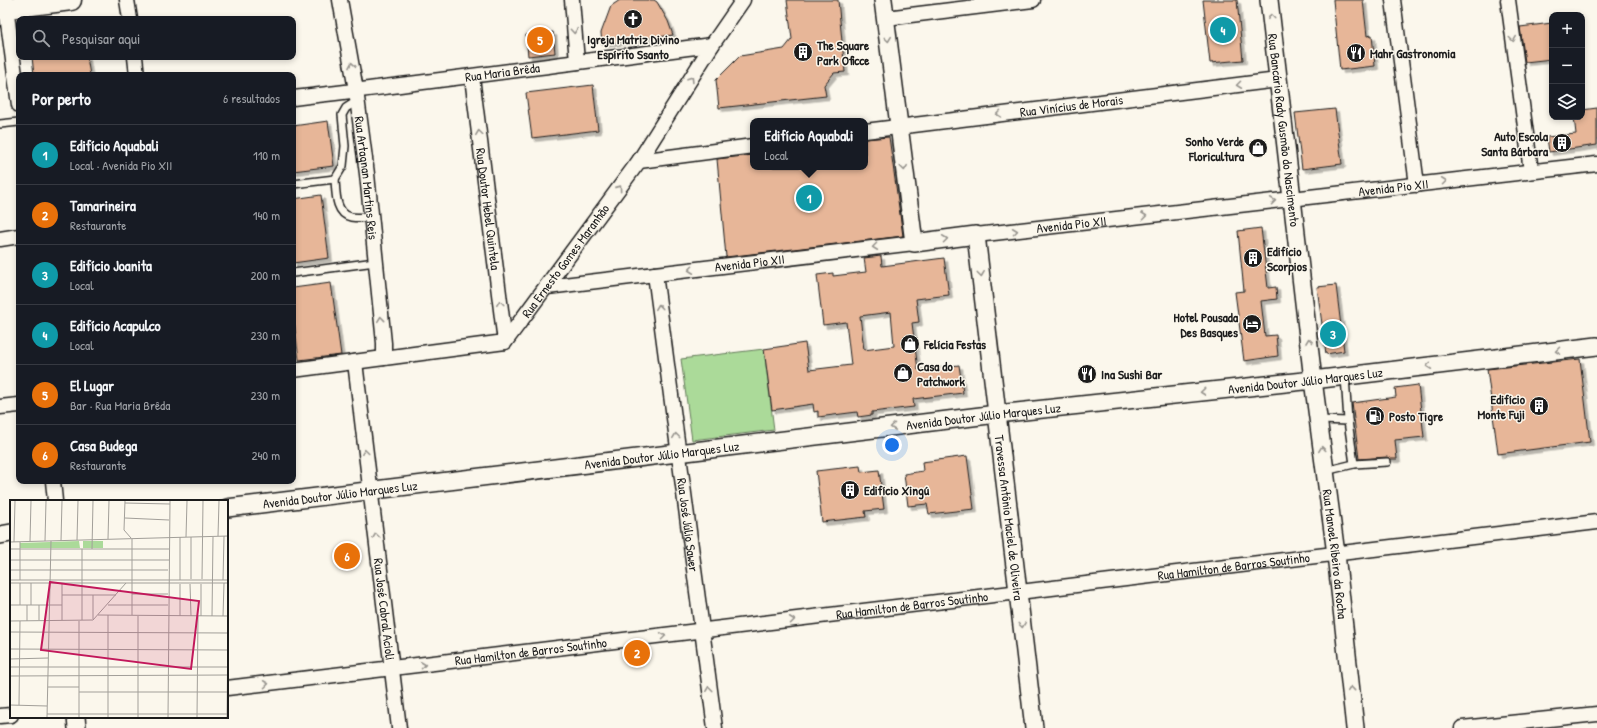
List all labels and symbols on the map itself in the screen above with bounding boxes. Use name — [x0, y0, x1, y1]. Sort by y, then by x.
church icon: Igreja Matriz Divino Espírito Ssanto — [622, 8, 644, 30]
one-way arrow — [1266, 14, 1275, 20]
pin: 4 — [1210, 15, 1236, 45]
pin: 5 — [527, 25, 553, 55]
one-way arrow — [570, 28, 579, 34]
place label: Igreja Matriz Divino Espírito Ssanto — [587, 30, 680, 64]
street label: Rua Bancário Rady Gusmão do Nascimento — [1264, 33, 1304, 228]
place label: The Square Park Oficce — [816, 36, 870, 69]
one-way arrow — [883, 36, 892, 42]
one-way arrow — [1508, 36, 1517, 42]
building icon: The Square Park Oficce — [792, 41, 814, 63]
restaurant icon: Mahr Gastronomia — [1345, 42, 1367, 64]
place label: Mahr Gastronomia — [1370, 44, 1456, 62]
street label: Rua Maria Brêda — [464, 58, 541, 86]
one-way arrow — [348, 62, 357, 68]
one-way arrow — [686, 76, 693, 83]
one-way arrow — [1236, 80, 1242, 89]
street label: Rua Vinícius de Morais — [1019, 90, 1124, 121]
one-way arrow — [996, 109, 1002, 118]
street label: Rua Artagnan Martins Reis — [351, 115, 383, 240]
place label: Auto Escola Santa Bárbara — [1481, 127, 1549, 160]
one-way arrow — [475, 130, 484, 136]
place label: Sonho Verde Floricultura — [1185, 132, 1245, 165]
building icon: Auto Escola Santa Bárbara — [1551, 132, 1573, 154]
shop icon: Sonho Verde Floricultura — [1247, 137, 1269, 159]
street label: Rua Doutor Hebel Quintela — [472, 147, 505, 271]
one-way arrow — [900, 165, 909, 171]
street label: Avenida Pio XII — [1357, 174, 1429, 200]
one-way arrow — [1441, 177, 1447, 186]
pin: 1 — [796, 183, 822, 213]
one-way arrow — [614, 185, 621, 192]
one-way arrow — [1270, 197, 1276, 206]
street label: Rua Ernesto Gomes Maranhão — [517, 200, 613, 321]
street label: Avenida Pio XII — [1036, 211, 1107, 237]
one-way arrow — [1141, 212, 1147, 221]
one-way arrow — [1012, 226, 1018, 235]
one-way arrow — [942, 235, 948, 244]
place label: Edifício Scorpios — [1267, 242, 1307, 276]
one-way arrow — [872, 243, 878, 252]
building icon: Edifício Scorpios — [1242, 247, 1264, 269]
street label: Avenida Pio XII — [714, 250, 785, 276]
one-way arrow — [688, 265, 694, 274]
one-way arrow — [976, 271, 985, 277]
one-way arrow — [496, 300, 505, 306]
one-way arrow — [655, 304, 664, 310]
place label: Hotel Pousada Des Basques — [1174, 308, 1239, 342]
hotel icon: Hotel Pousada Des Basques — [1241, 313, 1263, 335]
one-way arrow — [377, 316, 386, 322]
pin: 3 — [1320, 319, 1346, 349]
shop icon: Felícia Festas — [899, 333, 921, 355]
place label: Felícia Festas — [923, 335, 986, 353]
one-way arrow — [1304, 338, 1313, 344]
one-way arrow — [1555, 346, 1561, 355]
place label: Casa do Patchwork — [917, 357, 966, 390]
one-way arrow — [1426, 361, 1432, 370]
shop icon: Casa do Patchwork — [892, 362, 914, 384]
restaurant icon: Ina Sushi Bar — [1076, 363, 1098, 385]
street label: Avenida Doutor Júlio Marques Luz — [1227, 363, 1384, 398]
place label: Ina Sushi Bar — [1101, 365, 1163, 383]
one-way arrow — [1200, 387, 1206, 396]
place label: Edifício Monte Fuji — [1477, 390, 1526, 423]
building icon: Edifício Monte Fuji — [1528, 395, 1550, 417]
street label: Avenida Doutor Júlio Marques Luz — [905, 398, 1062, 434]
fuel station icon: Posto Tigre — [1364, 405, 1386, 427]
place label: Posto Tigre — [1389, 407, 1444, 426]
one-way arrow — [890, 422, 896, 431]
one-way arrow — [672, 432, 681, 439]
street label: Travessa Antônio Maciel de Oliveira — [991, 434, 1028, 601]
your location — [882, 435, 902, 455]
street label: Avenida Doutor Júlio Marques Luz — [583, 437, 741, 473]
one-way arrow — [1318, 446, 1327, 452]
one-way arrow — [361, 449, 370, 455]
street label: Avenida Doutor Júlio Marques Luz — [262, 476, 419, 513]
street label: Rua José Júlio Sawer — [673, 477, 703, 573]
building icon: Edifício Xingú — [839, 479, 861, 501]
place label: Edifício Xingú — [864, 481, 930, 500]
street label: Rua Manoel Ribeiro da Rocha — [1319, 488, 1352, 620]
inset map — [10, 500, 228, 718]
one-way arrow — [372, 533, 381, 539]
pin: 6 — [334, 541, 360, 571]
street label: Rua Hamilton de Barros Soutinho — [1157, 548, 1311, 584]
street label: Rua José Cabral Acioli — [370, 557, 400, 661]
street label: Rua Hamilton de Barros Soutinho — [835, 587, 989, 623]
one-way arrow — [789, 616, 795, 625]
one-way arrow — [1017, 622, 1026, 628]
one-way arrow — [660, 631, 666, 640]
street label: Rua Hamilton de Barros Soutinho — [454, 633, 608, 669]
pin: 2 — [624, 638, 650, 668]
one-way arrow — [420, 660, 426, 669]
one-way arrow — [263, 679, 269, 688]
one-way arrow — [705, 686, 714, 692]
one-way arrow — [1347, 686, 1356, 692]

